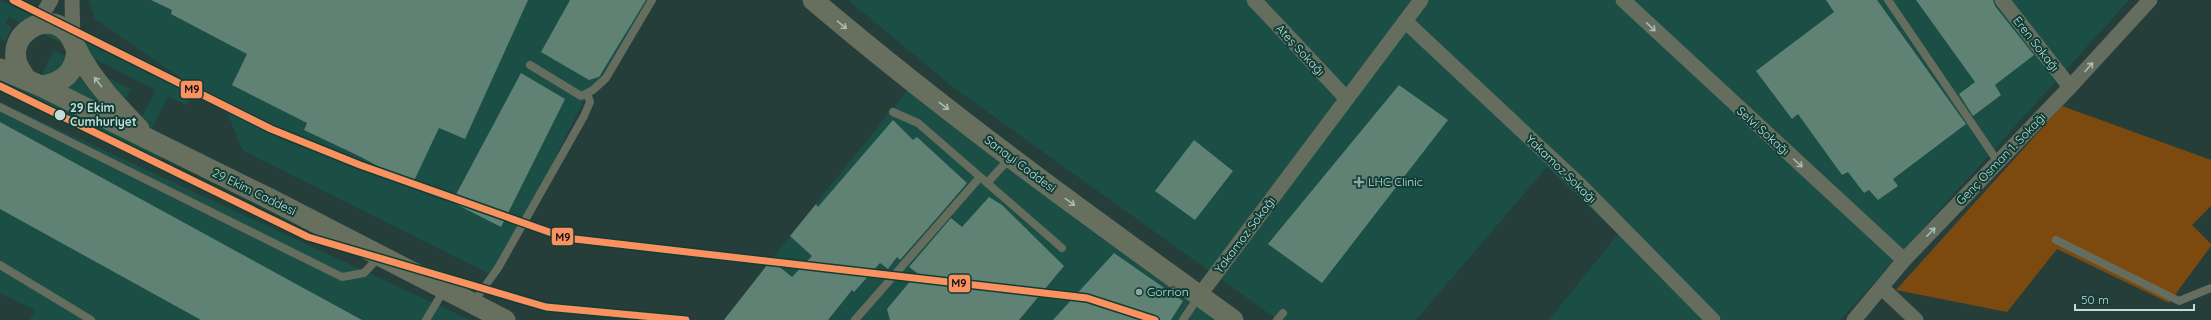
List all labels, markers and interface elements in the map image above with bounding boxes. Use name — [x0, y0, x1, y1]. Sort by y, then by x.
street label: Eren Sokağı — [2010, 13, 2063, 74]
one-way arrow — [837, 21, 848, 30]
street label: Ateş Sokağı — [1273, 21, 1328, 79]
one-way arrow — [1646, 22, 1656, 32]
one-way arrow — [2084, 62, 2093, 72]
one-way arrow — [93, 77, 102, 88]
line badge: M9 — [180, 80, 203, 99]
text: M9 — [184, 82, 200, 96]
place label: 29 Ekim Cumhuriyet — [70, 100, 137, 129]
one-way arrow — [938, 102, 949, 111]
street label: Selvi Sokağı — [1734, 103, 1793, 158]
marker: 29 Ekim Cumhuriyet — [53, 108, 67, 122]
street label: Genç Osman 1. Sokağı — [1953, 109, 2049, 208]
street label: Yakamoz Sokağı — [1523, 131, 1600, 206]
street label: Sanayi Caddesi — [982, 132, 1059, 195]
one-way arrow — [1793, 158, 1803, 167]
street label: 29 Ekim Caddesi — [210, 165, 299, 218]
place label: LHC Clinic — [1368, 174, 1423, 189]
marker: LHC Clinic — [1353, 176, 1365, 188]
street label: Yakamoz Sokağı — [1211, 193, 1278, 276]
one-way arrow — [1064, 198, 1075, 206]
line badge: M9 — [551, 227, 574, 246]
one-way arrow — [1926, 227, 1936, 237]
text: M9 — [555, 230, 571, 244]
line badge: M9 — [948, 274, 971, 293]
text: M9 — [951, 276, 967, 290]
place label: Gorrion — [1147, 284, 1189, 299]
scale bar — [2075, 286, 2194, 312]
marker: Gorrion — [1134, 287, 1144, 297]
text: 50 m — [2081, 292, 2109, 307]

